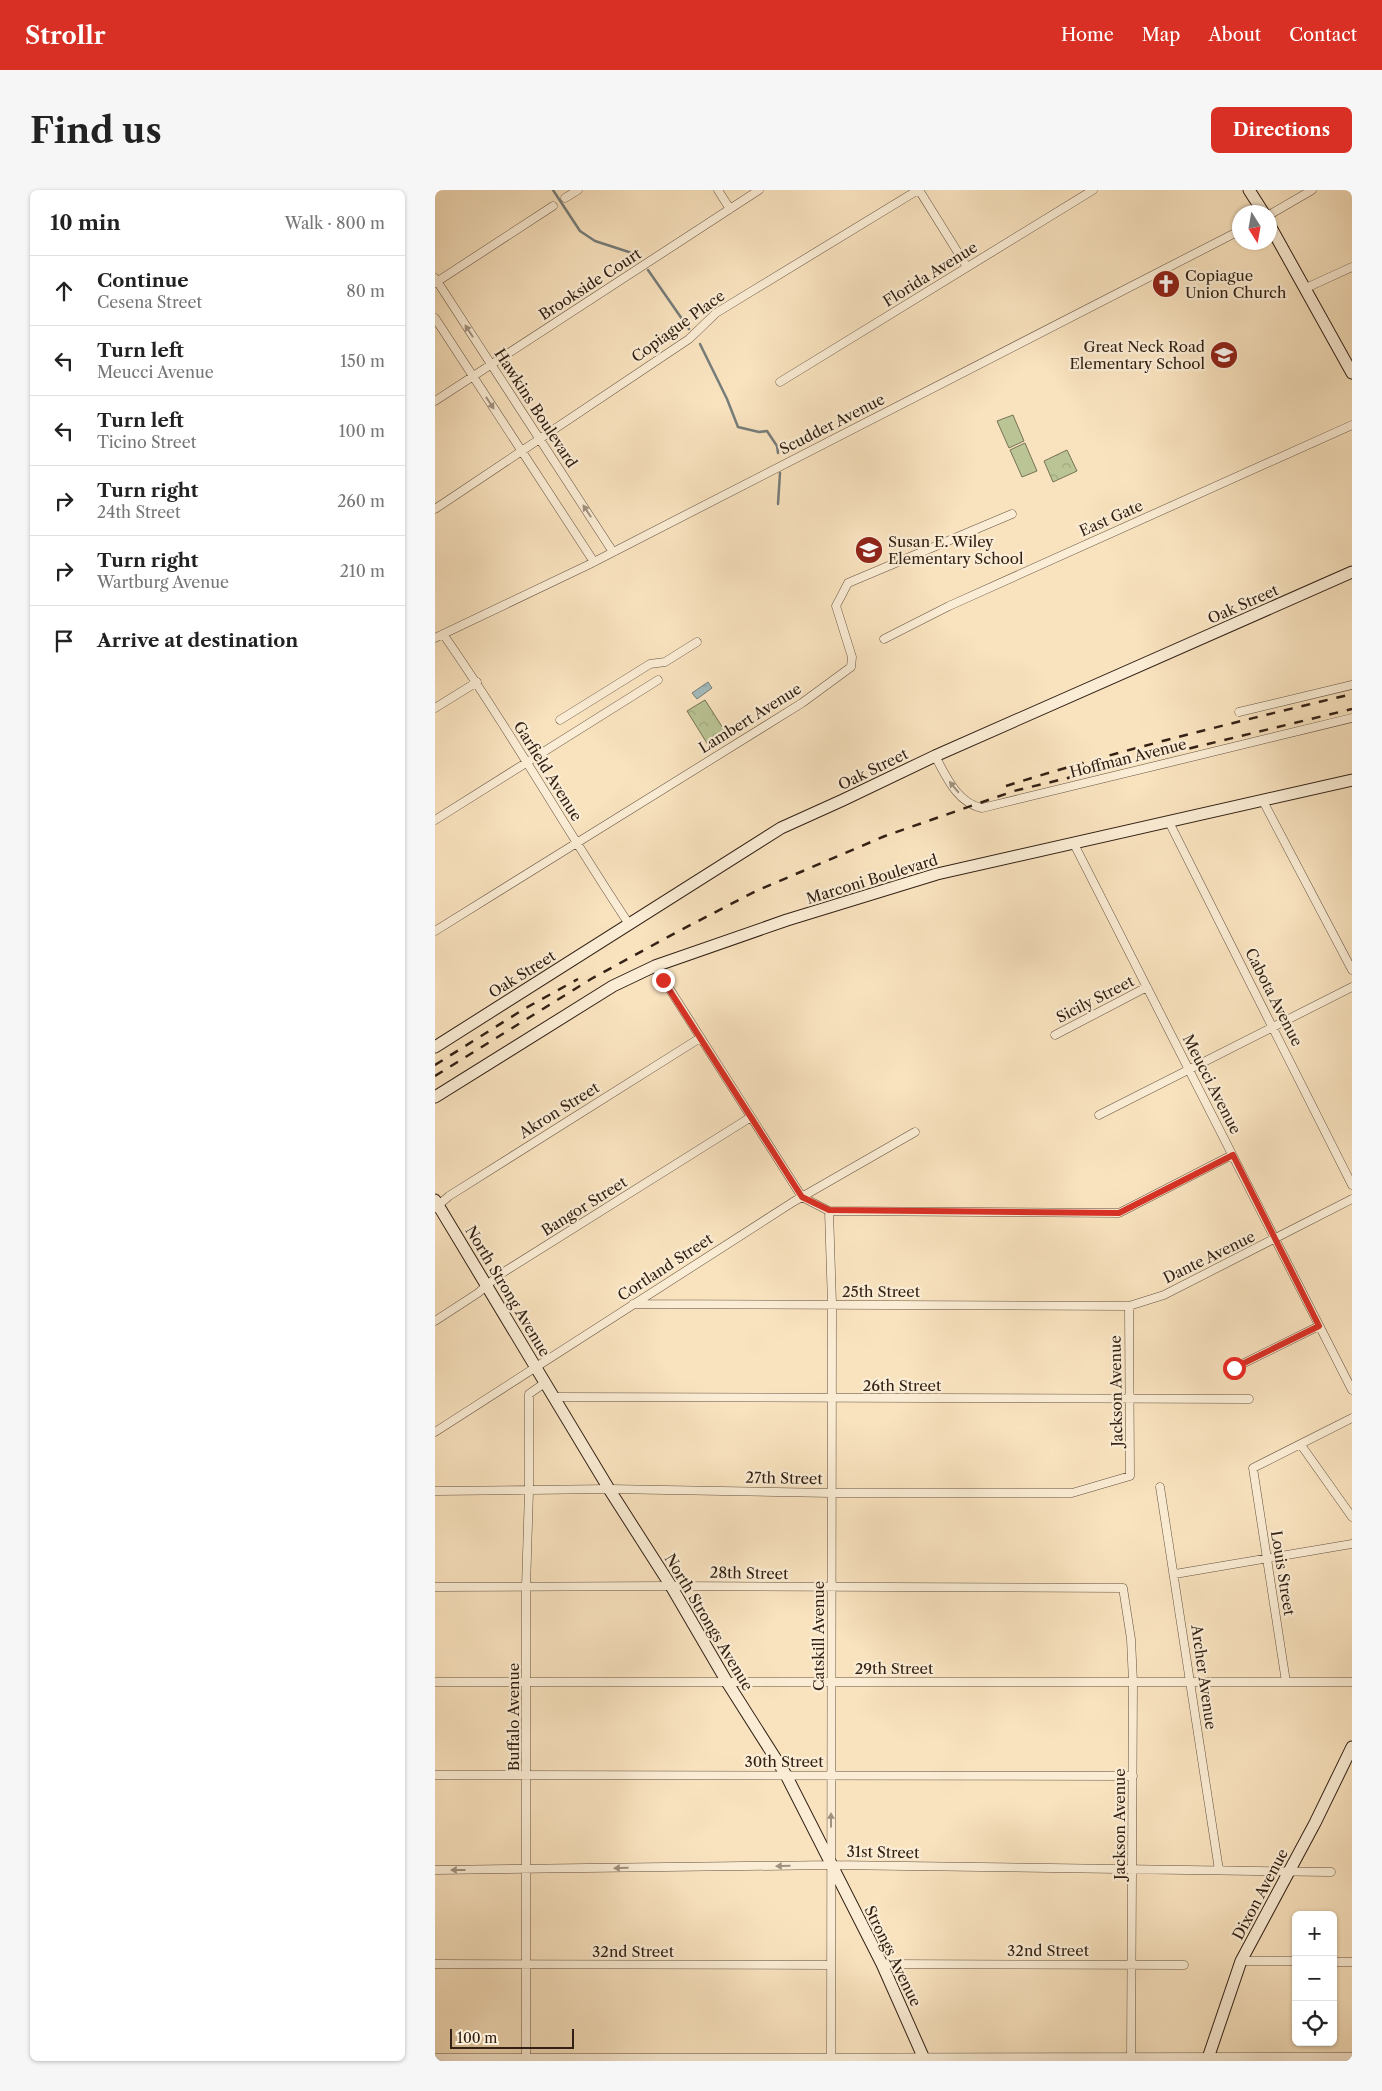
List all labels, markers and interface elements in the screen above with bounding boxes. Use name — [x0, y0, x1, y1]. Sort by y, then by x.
text: Strollr — [25, 21, 105, 50]
text: Home — [1061, 24, 1114, 46]
text: Map — [1142, 24, 1180, 46]
text: About — [1208, 24, 1261, 46]
text: Contact — [1289, 24, 1357, 46]
button: Directions — [1211, 107, 1352, 153]
text: Find us — [30, 109, 162, 152]
north arrow — [1232, 205, 1277, 250]
text: 10 min — [50, 210, 121, 235]
text: Walk · 800 m — [285, 213, 385, 233]
street label: Florida Avenue — [879, 237, 981, 311]
street label: Brookside Court — [535, 244, 645, 324]
place label: Copiague Union Church — [1185, 266, 1287, 302]
text: Continue — [97, 269, 189, 292]
church icon: Copiague Union Church — [1151, 269, 1181, 299]
icon: ahead — [50, 277, 78, 305]
text: 80 m — [346, 281, 385, 301]
street label: Copiague Place — [628, 286, 728, 366]
text: Cesena Street — [97, 292, 202, 312]
one-way arrow — [464, 324, 474, 338]
place label: Great Neck Road Elementary School — [1070, 337, 1206, 373]
text: Turn left — [97, 339, 184, 362]
school or university icon: Great Neck Road Elementary School — [1209, 340, 1239, 370]
street label: Hawkins Boulevard — [490, 345, 582, 471]
icon: left — [50, 347, 78, 375]
text: 150 m — [340, 351, 385, 371]
text: Meucci Avenue — [97, 362, 214, 382]
street label: Scudder Avenue — [776, 389, 888, 459]
one-way arrow — [486, 396, 495, 410]
text: Turn left — [97, 409, 184, 432]
icon: left — [50, 417, 78, 445]
text: 100 m — [339, 421, 385, 441]
text: Ticino Street — [97, 432, 196, 452]
text: Turn right — [97, 479, 198, 502]
icon: right — [50, 487, 78, 515]
text: 260 m — [337, 491, 385, 511]
street label: East Gate — [1076, 496, 1146, 540]
text: 24th Street — [97, 502, 181, 522]
one-way arrow — [582, 504, 591, 518]
place label: Susan E. Wiley Elementary School — [888, 532, 1024, 568]
school or university icon: Susan E. Wiley Elementary School — [854, 535, 884, 565]
text: Turn right — [97, 549, 198, 572]
icon: right — [50, 557, 78, 585]
text: 210 m — [340, 561, 385, 581]
text: Wartburg Avenue — [97, 572, 229, 592]
street label: Oak Street — [1205, 580, 1282, 628]
icon: arrive — [50, 627, 78, 655]
text: Arrive at destination — [97, 629, 298, 652]
street label: Lambert Avenue — [695, 679, 805, 757]
street label: Garfield Avenue — [510, 717, 586, 825]
street label: Hoffman Avenue — [1068, 734, 1188, 782]
street label: Oak Street — [835, 744, 912, 794]
one-way arrow — [948, 781, 959, 794]
street label: Marconi Boulevard — [804, 850, 940, 908]
street label: Cabota Avenue — [1241, 945, 1307, 1049]
street label: Oak Street — [485, 946, 560, 1002]
route end — [652, 969, 675, 992]
street label: Sicily Street — [1053, 971, 1138, 1027]
street label: Meucci Avenue — [1179, 1031, 1245, 1137]
street label: Akron Street — [515, 1077, 603, 1143]
street label: Bangor Street — [538, 1172, 631, 1240]
street label: North Strong Avenue — [461, 1222, 555, 1360]
street label: Dante Avenue — [1160, 1227, 1258, 1287]
street label: Cortland Street — [614, 1229, 717, 1305]
street label: 25th Street — [842, 1282, 921, 1301]
street label: Jackson Avenue — [1106, 1335, 1127, 1449]
route start — [1223, 1357, 1246, 1380]
street label: 26th Street — [863, 1376, 942, 1395]
street label: 27th Street — [745, 1468, 823, 1488]
street label: Louis Street — [1267, 1529, 1299, 1618]
street label: North Strongs Avenue — [661, 1550, 757, 1694]
street label: 28th Street — [709, 1563, 789, 1583]
street label: Catskill Avenue — [809, 1581, 828, 1691]
street label: Archer Avenue — [1187, 1622, 1221, 1731]
street label: 29th Street — [855, 1659, 934, 1678]
street label: Buffalo Avenue — [504, 1663, 523, 1771]
street label: 30th Street — [745, 1752, 824, 1771]
street label: Jackson Avenue — [1110, 1768, 1129, 1882]
one-way arrow — [827, 1812, 835, 1828]
street label: 31st Street — [846, 1842, 920, 1862]
street label: Dixon Avenue — [1228, 1845, 1292, 1943]
one-way arrow — [775, 1862, 791, 1870]
one-way arrow — [613, 1864, 629, 1872]
one-way arrow — [450, 1866, 466, 1874]
street label: Strongs Avenue — [860, 1902, 926, 2010]
map controls — [1292, 1911, 1337, 2046]
button: + — [1292, 1911, 1337, 1956]
street label: 32nd Street — [1007, 1941, 1090, 1960]
street label: 32nd Street — [592, 1942, 675, 1961]
button: − — [1292, 1956, 1337, 2001]
button: locate — [1292, 2001, 1337, 2046]
scale bar — [450, 2026, 574, 2049]
text: 100 m — [457, 2029, 497, 2047]

